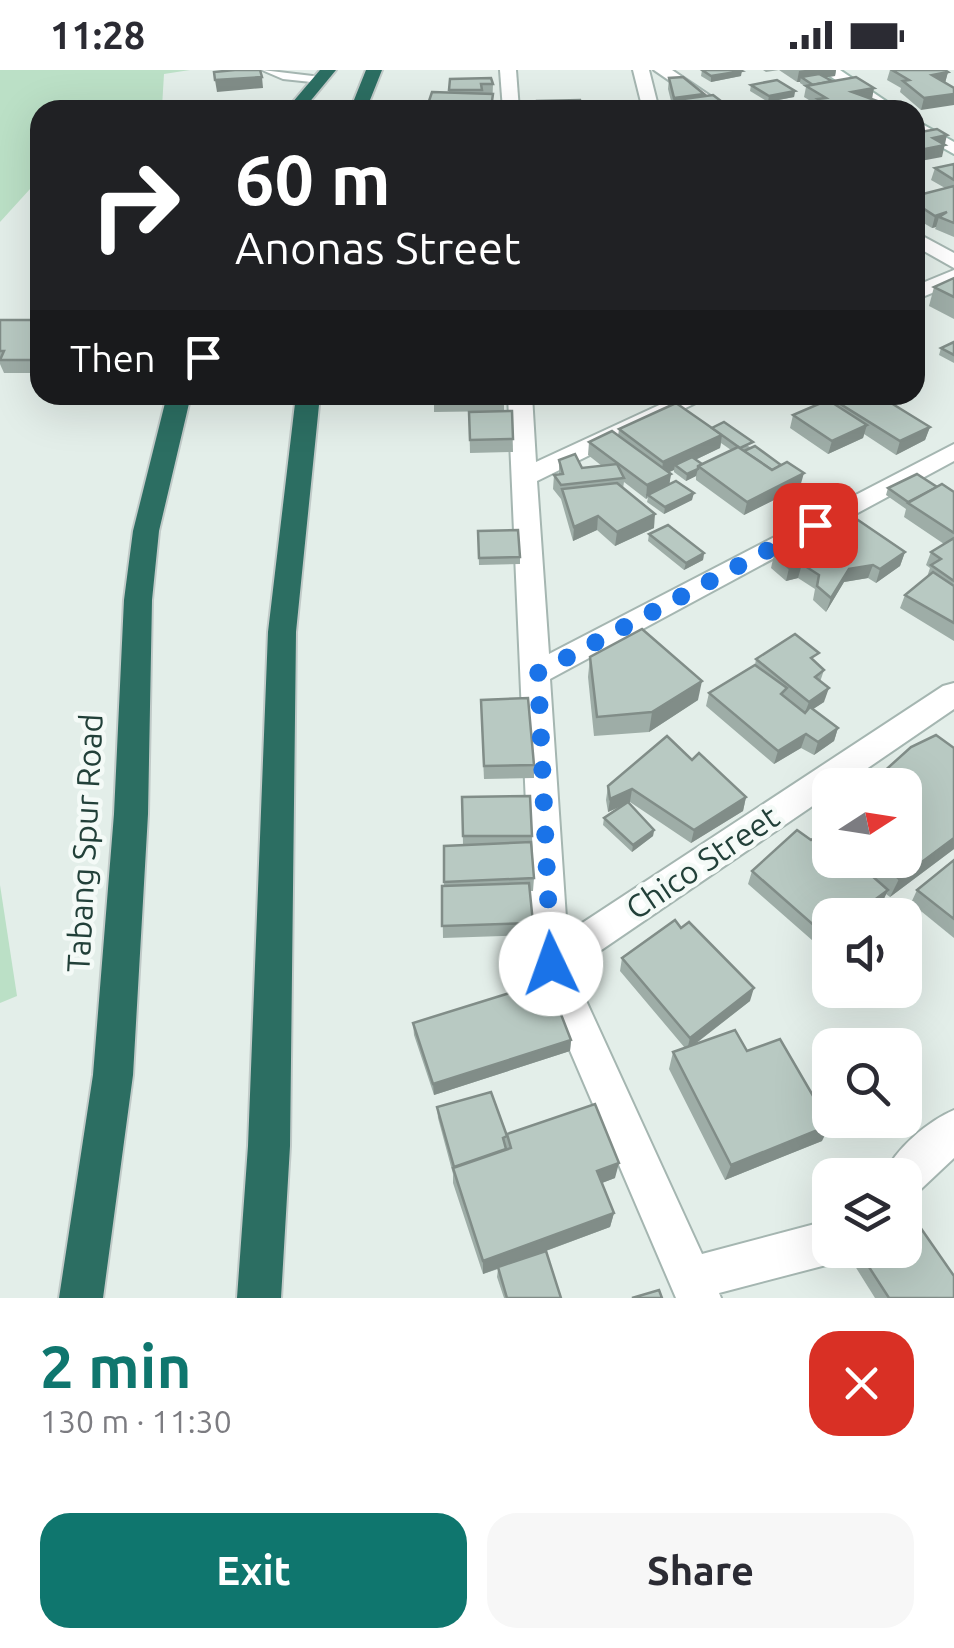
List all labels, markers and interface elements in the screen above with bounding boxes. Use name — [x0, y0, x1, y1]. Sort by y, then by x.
text: 11:28 — [50, 14, 145, 56]
icon: right — [70, 140, 200, 270]
text: 60 m — [235, 140, 391, 218]
text: Anonas Street — [235, 222, 521, 273]
icon: arrive — [176, 330, 231, 385]
text: Then — [70, 337, 156, 379]
pin — [773, 483, 858, 568]
icon: arrive — [788, 498, 843, 553]
street label: Tabang Spur Road — [59, 713, 109, 973]
north arrow — [812, 768, 922, 878]
map controls — [812, 768, 922, 1268]
street label: Chico Street — [619, 798, 785, 926]
button: sound — [812, 898, 922, 1008]
position arrow — [499, 912, 603, 1016]
button: search — [812, 1028, 922, 1138]
button: layers — [812, 1158, 922, 1268]
button: close — [809, 1331, 914, 1436]
text: 2 min — [40, 1332, 192, 1399]
text: 130 m · 11:30 — [40, 1403, 232, 1439]
button: Exit — [40, 1513, 467, 1628]
button: Share — [487, 1513, 914, 1628]

